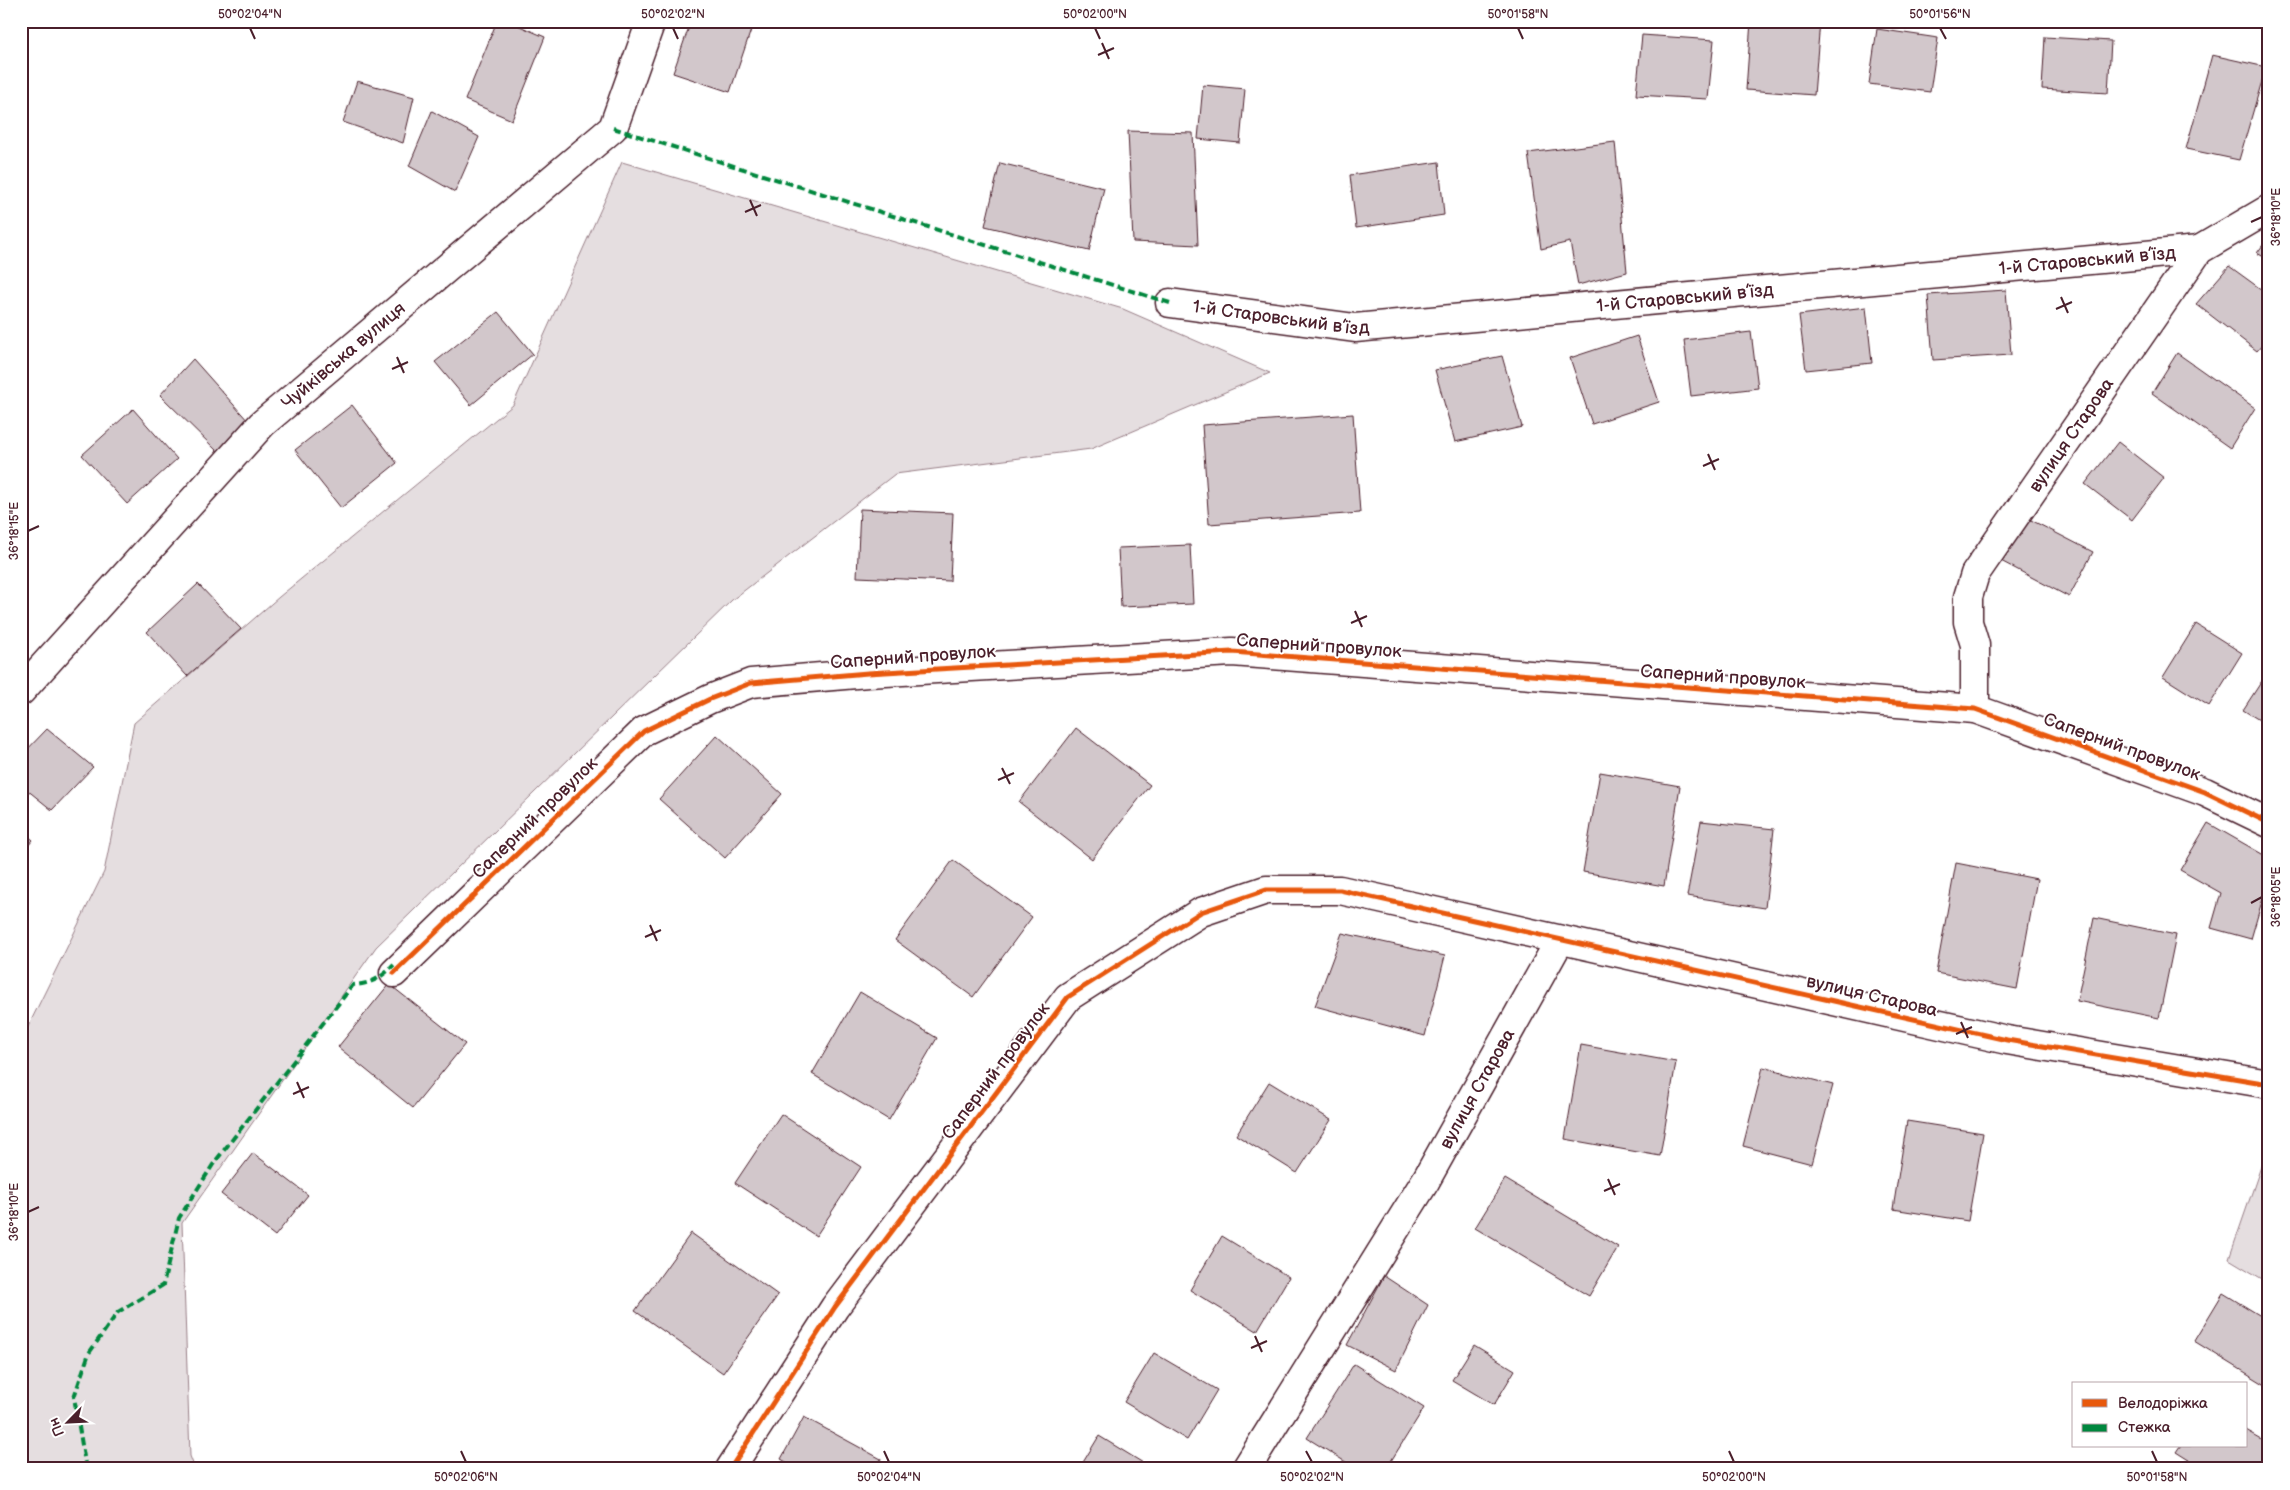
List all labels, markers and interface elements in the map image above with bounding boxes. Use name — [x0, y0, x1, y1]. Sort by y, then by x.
text: 50°02'04"N — [218, 7, 282, 22]
text: 50°02'02"N — [641, 7, 705, 22]
text: 50°02'00"N — [1063, 7, 1127, 22]
text: 50°01'58"N — [1487, 7, 1549, 22]
text: 50°01'56"N — [1909, 7, 1971, 22]
text: 36°18'10"E — [2269, 188, 2284, 246]
street label: 1-й Старовський в’їзд — [1998, 242, 2177, 279]
street label: 1-й Старовський в’їзд — [1595, 279, 1774, 316]
street label: 1-й Старовський в’їзд — [1192, 296, 1370, 339]
street label: Чуйківська вулиця — [277, 297, 409, 414]
street label: вулиця Старова — [2024, 374, 2118, 496]
text: 36°18'15"E — [7, 502, 22, 560]
street label: Саперний провулок — [1236, 630, 1403, 662]
street label: Саперний провулок — [830, 641, 997, 673]
street label: Саперний провулок — [1640, 661, 1807, 693]
street label: Саперний провулок — [2041, 709, 2204, 785]
street label: Саперний провулок — [468, 753, 602, 883]
text: 36°18'05"E — [2269, 867, 2284, 927]
street label: вулиця Старова — [1804, 971, 1940, 1021]
street label: Саперний провулок — [938, 998, 1054, 1143]
street label: вулиця Старова — [1435, 1025, 1519, 1152]
text: 36°18'10"E — [7, 1183, 22, 1241]
legend — [2072, 1382, 2248, 1448]
text: Велодоріжка — [2118, 1394, 2208, 1413]
north arrow — [42, 1398, 92, 1448]
text: Пн — [45, 1415, 68, 1439]
text: Стежка — [2118, 1418, 2171, 1437]
text: 50°02'06"N — [434, 1470, 498, 1485]
text: 50°02'04"N — [857, 1470, 921, 1485]
text: 50°02'02"N — [1280, 1470, 1344, 1485]
text: 50°02'00"N — [1702, 1470, 1766, 1485]
text: 50°01'58"N — [2126, 1470, 2188, 1485]

